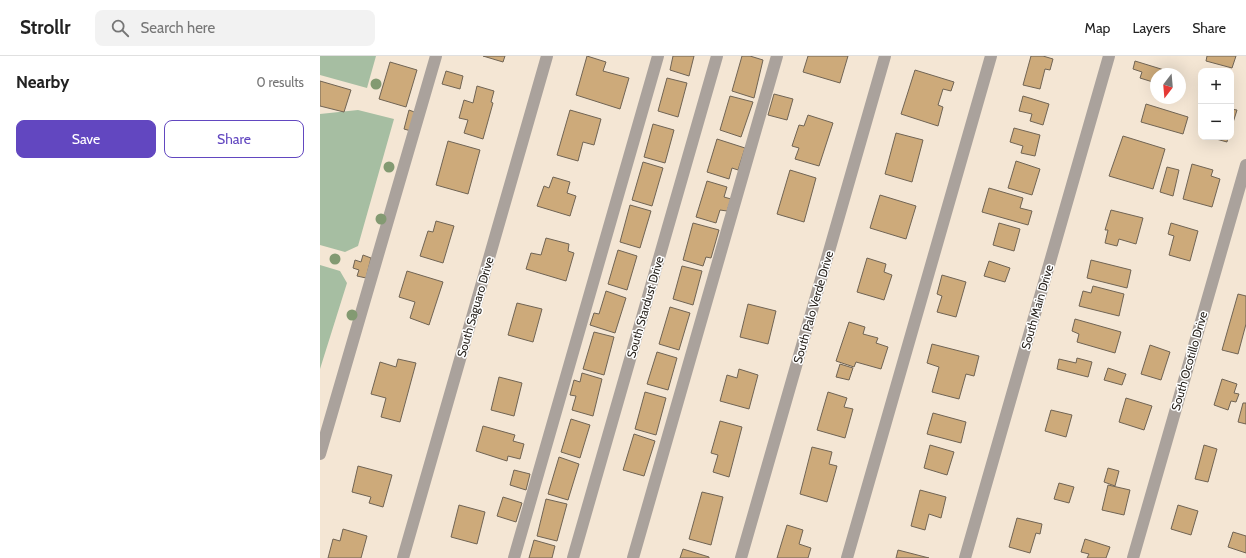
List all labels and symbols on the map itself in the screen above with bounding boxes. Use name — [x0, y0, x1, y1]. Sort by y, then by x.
north arrow — [1150, 68, 1186, 104]
street label: South Palo Verde Drive — [790, 249, 836, 365]
street label: South Stardust Drive — [623, 254, 667, 360]
street label: South Saguaro Drive — [453, 255, 497, 359]
street label: South Main Drive — [1018, 263, 1056, 351]
street label: South Ocotillo Drive — [1168, 310, 1210, 412]

